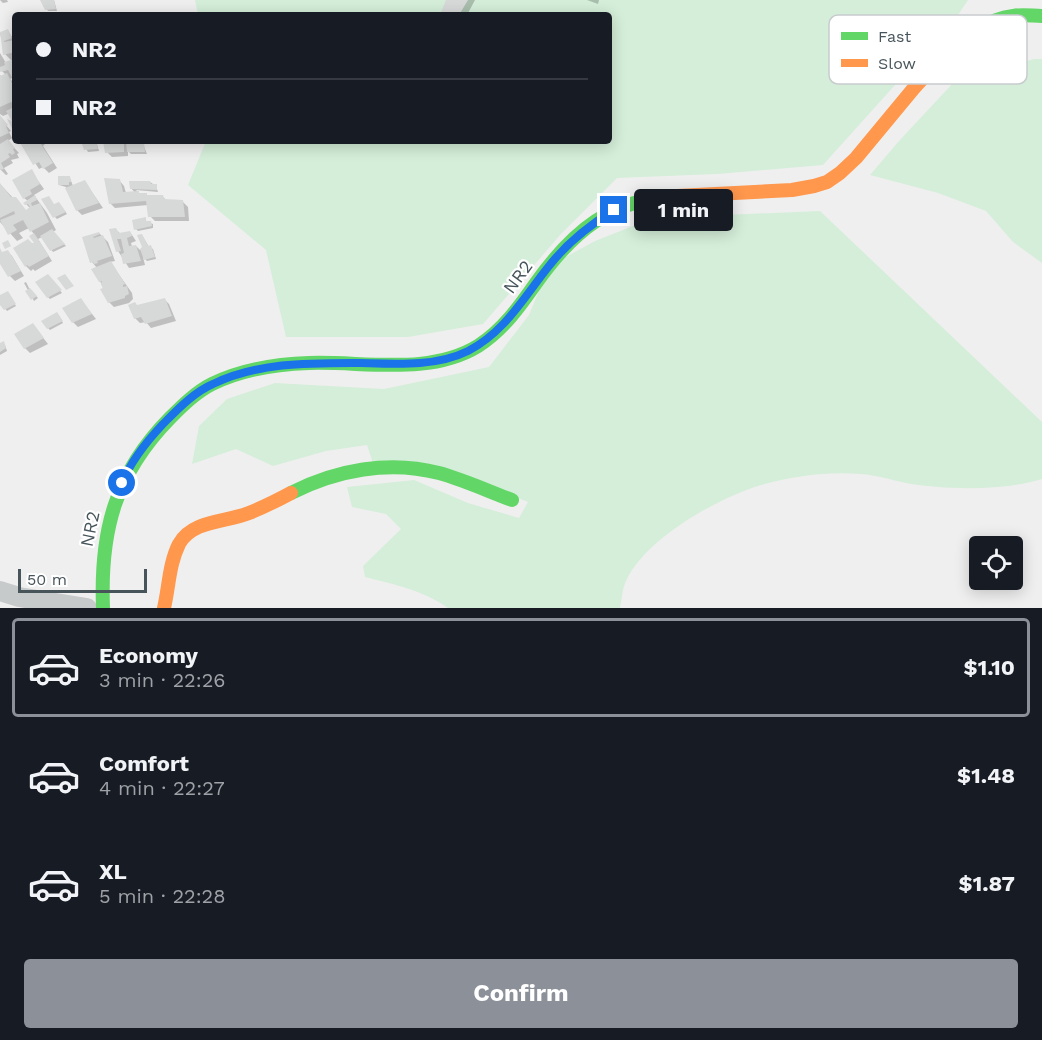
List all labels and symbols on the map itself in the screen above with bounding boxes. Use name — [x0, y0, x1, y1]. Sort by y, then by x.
legend — [829, 15, 1027, 84]
text: Fast — [878, 27, 911, 46]
text: Slow — [878, 54, 916, 73]
callout: 1 min — [635, 189, 734, 231]
route end — [600, 196, 627, 223]
street label: NR2 — [499, 256, 537, 297]
route start — [108, 469, 135, 496]
street label: NR2 — [76, 509, 103, 549]
scale bar — [18, 566, 147, 594]

